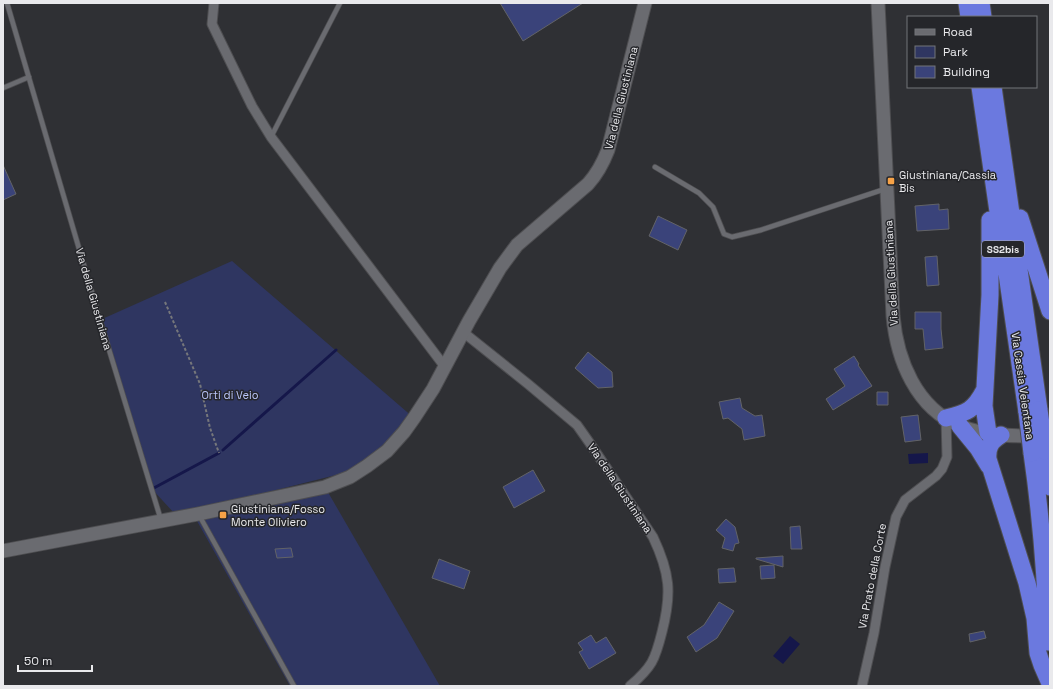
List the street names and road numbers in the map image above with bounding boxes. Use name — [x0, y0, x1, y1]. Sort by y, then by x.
street label: Via della Giustiniana — [601, 44, 641, 151]
street label: Via della Giustiniana — [881, 219, 901, 326]
road number: SS2bis — [982, 241, 1024, 257]
street label: Via della Giustiniana — [73, 246, 115, 352]
street label: Via Cassia Veientana — [1009, 331, 1038, 441]
street label: Via della Giustiniana — [585, 440, 656, 536]
street label: Via Prato della Corte — [855, 522, 889, 630]

